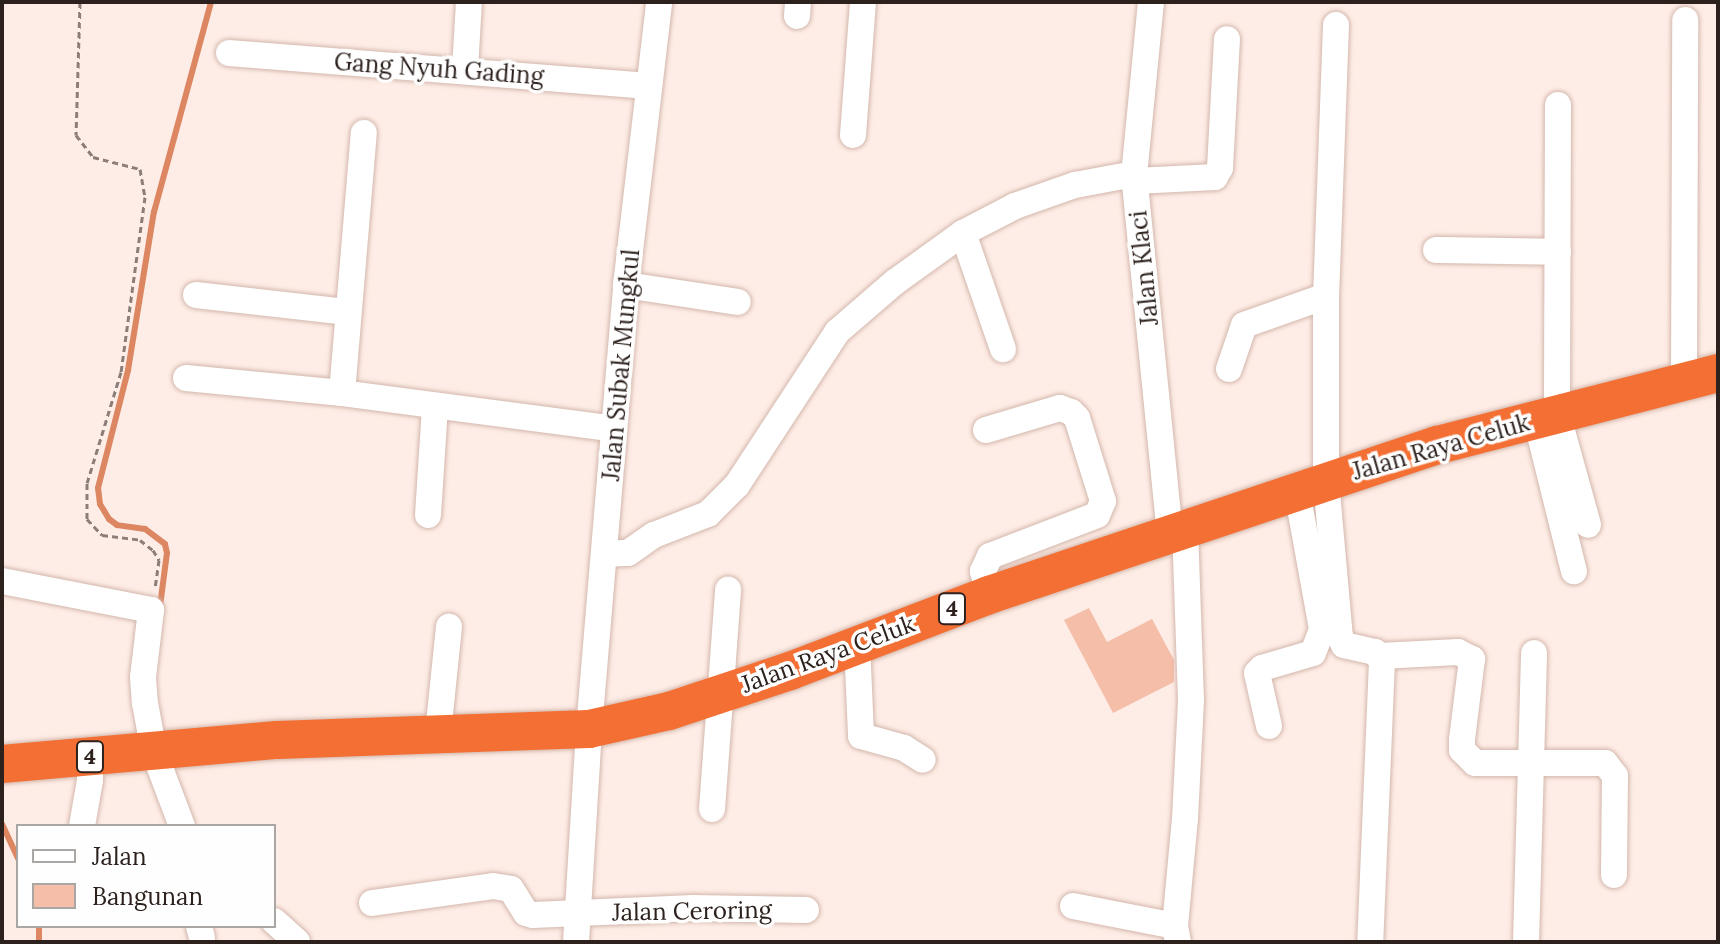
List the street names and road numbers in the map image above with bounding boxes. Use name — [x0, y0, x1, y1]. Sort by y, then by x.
street label: Gang Nyuh Gading — [333, 47, 545, 91]
street label: Jalan Klaci — [1124, 209, 1164, 327]
street label: Jalan Subak Mungkul — [597, 248, 645, 482]
street label: Jalan Raya Celuk — [1349, 408, 1533, 486]
road number: 4 — [936, 591, 968, 627]
street label: Jalan Raya Celuk — [737, 609, 919, 699]
road number: 4 — [74, 739, 106, 775]
street label: Jalan Ceroring — [612, 895, 772, 927]

